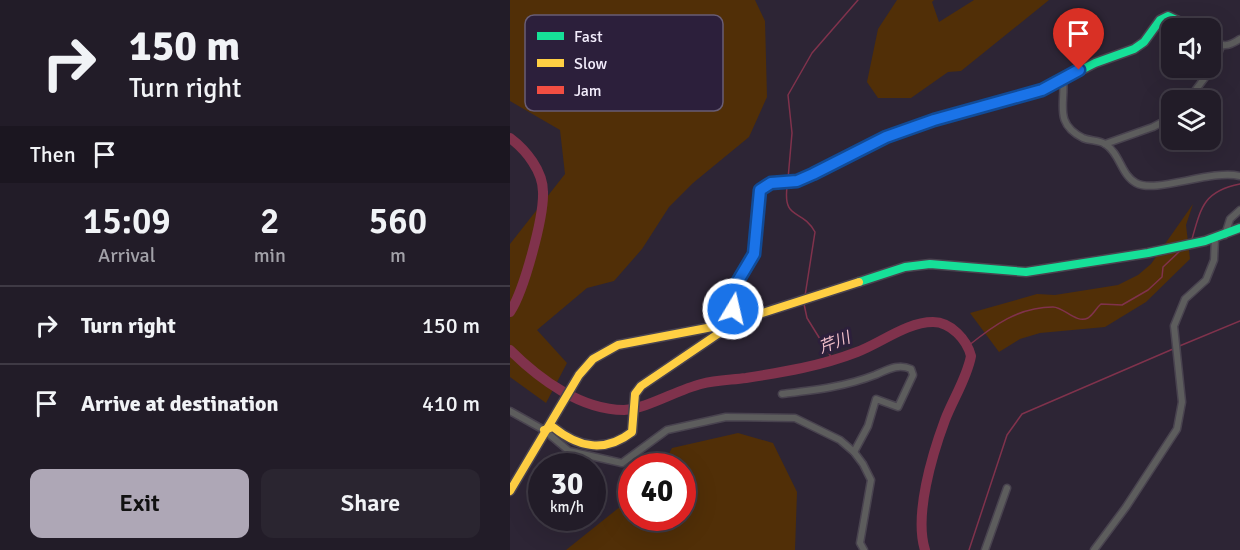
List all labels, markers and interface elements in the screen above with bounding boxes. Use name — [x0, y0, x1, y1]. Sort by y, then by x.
pin — [1053, 8, 1104, 70]
legend — [525, 15, 723, 111]
icon: arrive — [1062, 17, 1095, 50]
map controls — [1161, 18, 1221, 150]
button: sound — [1161, 18, 1221, 78]
text: 150 m — [129, 21, 240, 72]
icon: right — [30, 24, 108, 102]
text: Fast — [574, 27, 603, 47]
text: Slow — [574, 54, 608, 74]
text: Turn right — [129, 72, 242, 105]
text: Jam — [574, 81, 602, 101]
button: layers — [1161, 90, 1221, 150]
icon: arrive — [88, 138, 121, 171]
text: Then — [30, 141, 76, 168]
text: 15:09 — [83, 199, 171, 244]
text: 2 — [260, 199, 280, 244]
text: 560 — [369, 199, 427, 244]
text: Arrival — [98, 243, 156, 268]
text: min — [254, 243, 286, 268]
text: m — [390, 243, 406, 268]
position arrow — [701, 277, 765, 341]
icon: right — [30, 309, 63, 342]
text: Turn right — [81, 312, 176, 339]
text: 150 m — [422, 312, 480, 339]
water label: 芹川 — [816, 327, 855, 358]
icon: arrive — [30, 387, 63, 420]
text: Arrive at destination — [81, 390, 278, 417]
text: 410 m — [422, 390, 480, 417]
speed limit sign: 40 — [618, 453, 696, 531]
text: 30 — [551, 466, 583, 503]
button: Exit — [30, 469, 249, 538]
button: Share — [261, 469, 480, 538]
text: km/h — [550, 498, 584, 516]

